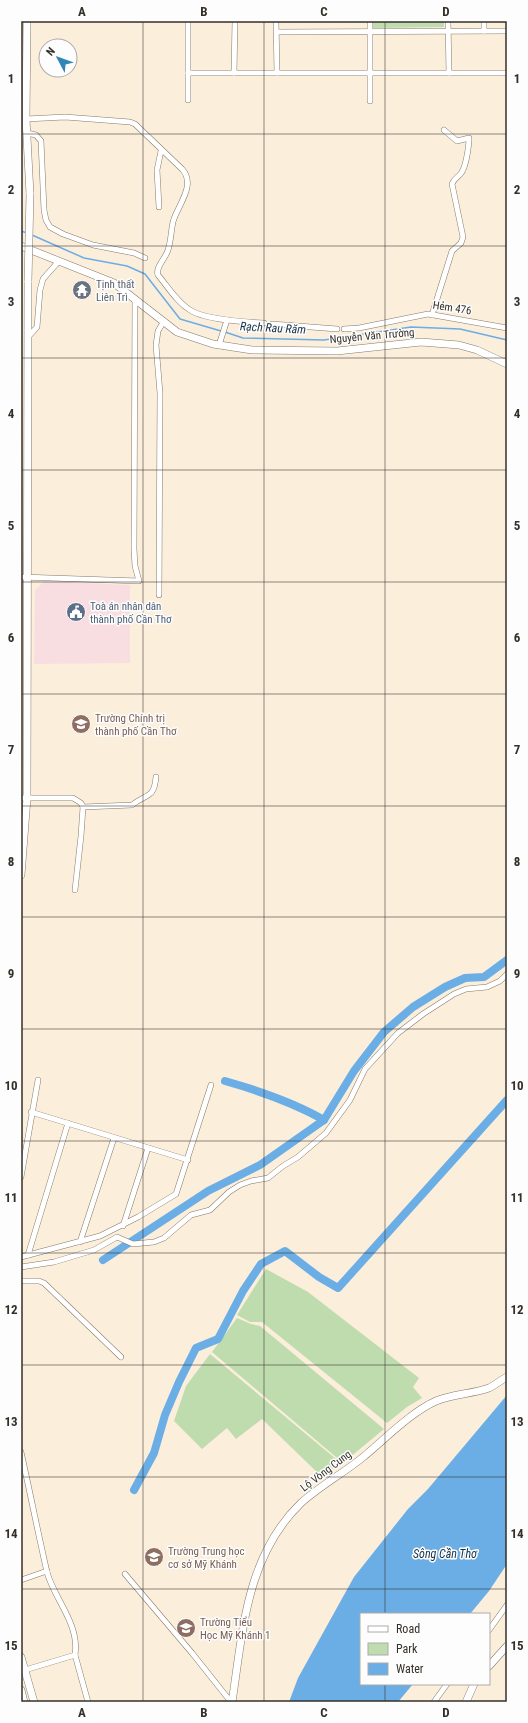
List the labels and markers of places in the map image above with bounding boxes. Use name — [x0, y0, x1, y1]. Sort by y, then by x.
place label: Tịnh thất Liên Trì — [96, 278, 135, 304]
temple icon: Tịnh thất Liên Trì — [71, 279, 93, 301]
place label: Toà án nhân dân thành phố Cần Thơ — [90, 600, 172, 626]
public building icon: Toà án nhân dân thành phố Cần Thơ — [65, 601, 87, 623]
place label: Trường Chính trị thành phố Cần Thơ — [95, 712, 177, 738]
school or university icon: Trường Chính trị thành phố Cần Thơ — [70, 713, 92, 735]
place label: Trường Trung học cơ sở Mỹ Khánh — [168, 1545, 245, 1571]
school or university icon: Trường Trung học cơ sở Mỹ Khánh — [143, 1546, 165, 1568]
place label: Trường Tiểu Học Mỹ Khánh 1 — [200, 1616, 271, 1642]
school or university icon: Trường Tiểu Học Mỹ Khánh 1 — [175, 1617, 197, 1639]

